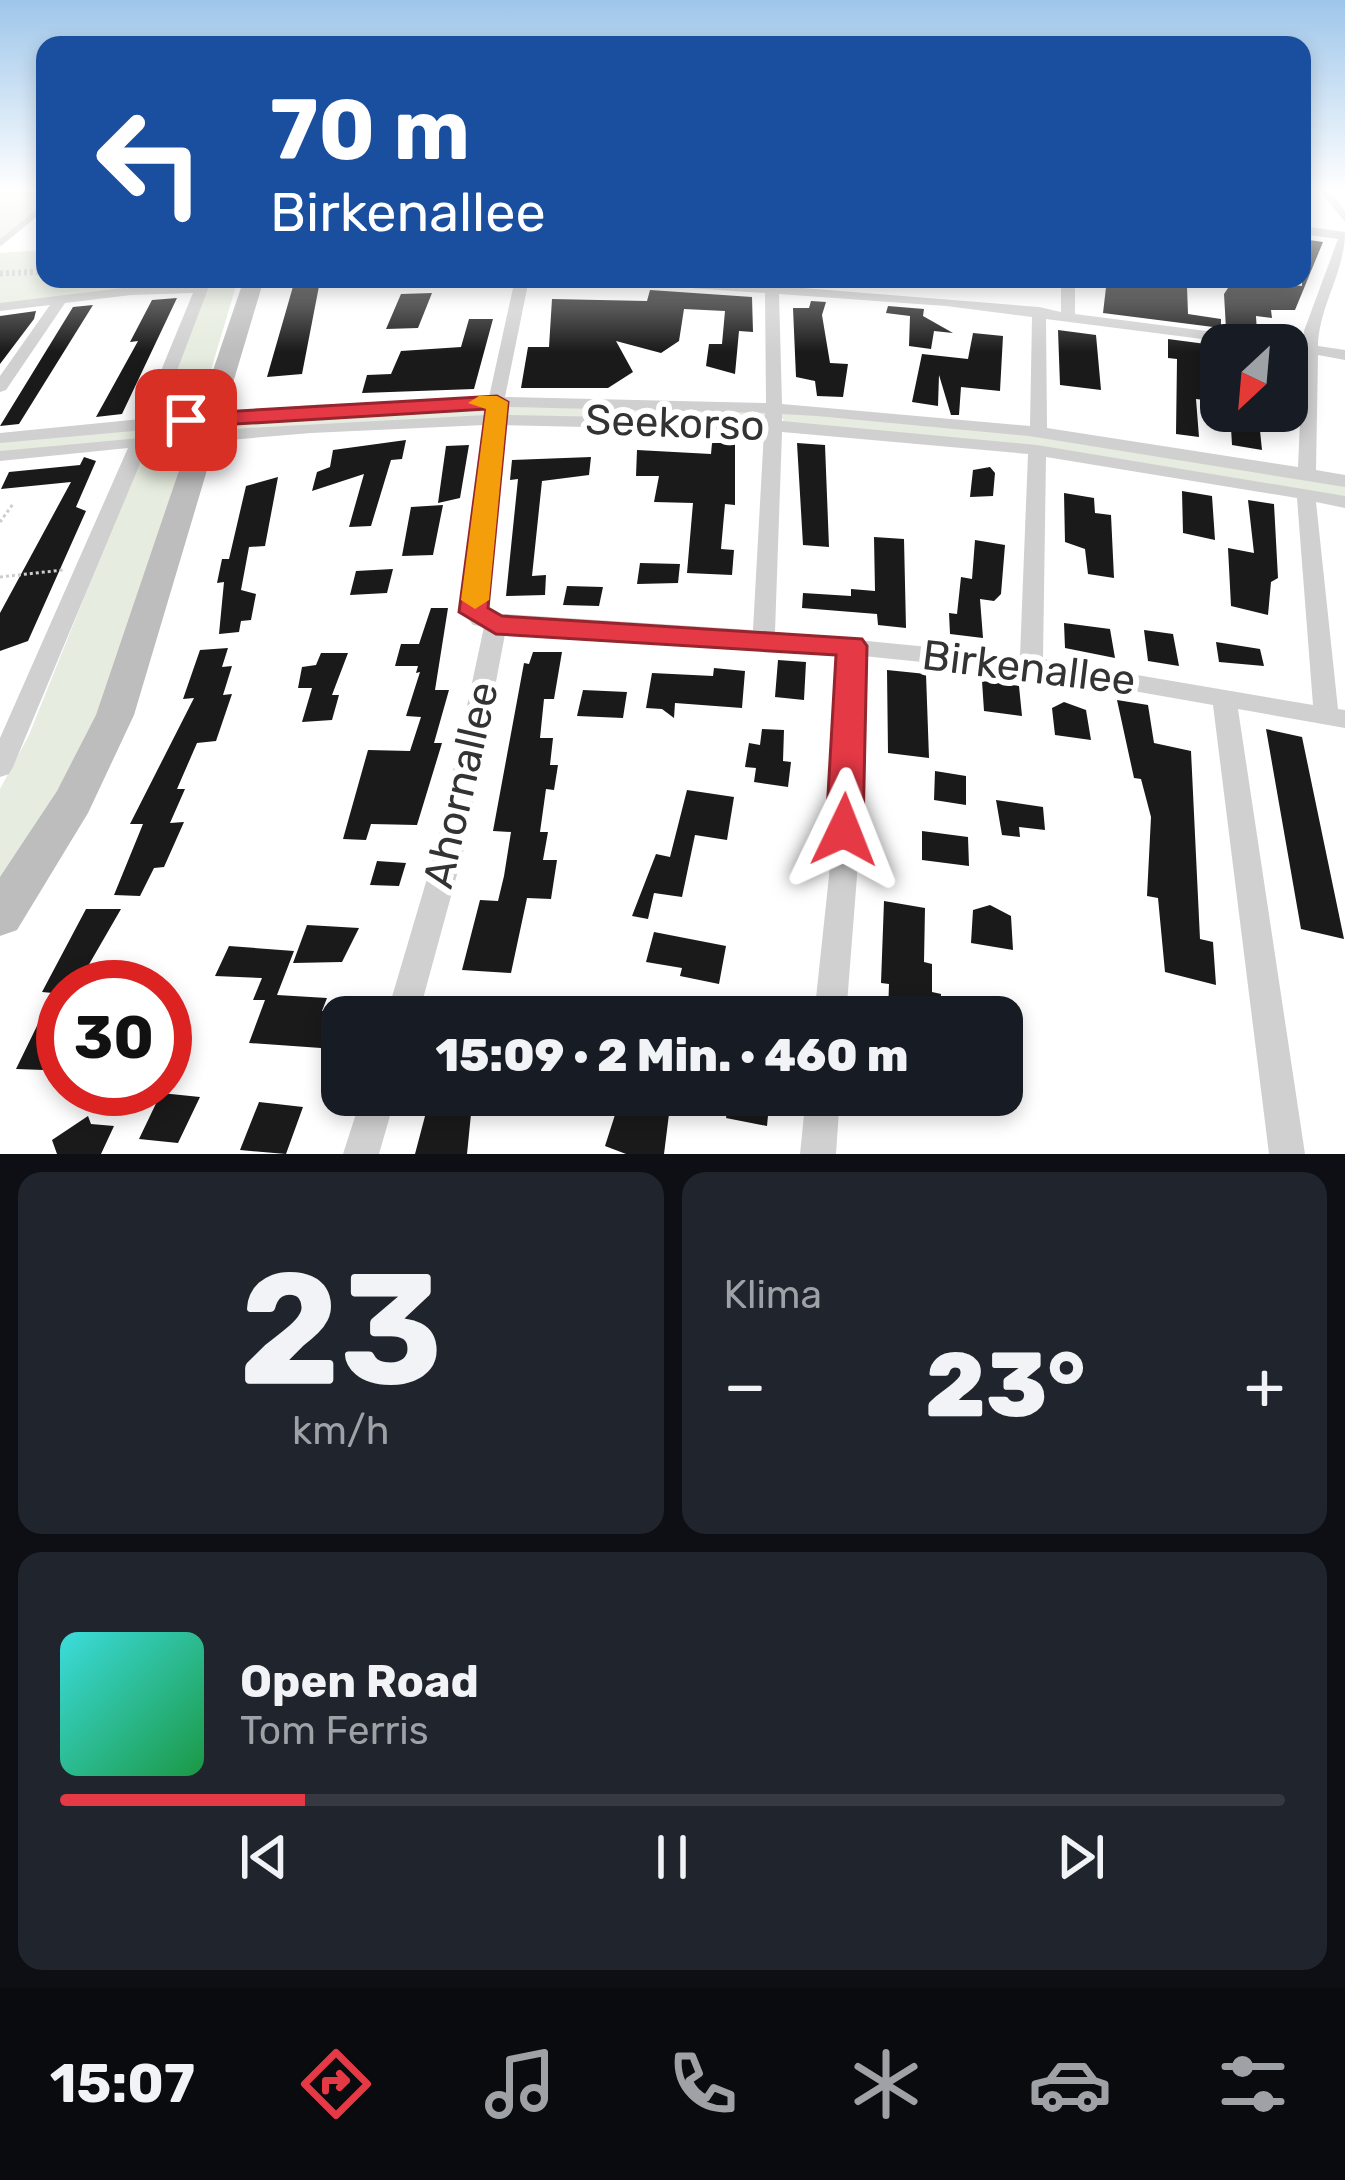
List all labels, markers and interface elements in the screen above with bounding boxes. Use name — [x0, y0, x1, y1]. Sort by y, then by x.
text: 70 m — [270, 80, 470, 180]
icon: left — [72, 84, 228, 240]
text: Birkenallee — [270, 181, 546, 245]
north arrow — [1200, 324, 1308, 432]
map controls — [1200, 324, 1308, 432]
pin — [135, 369, 237, 471]
icon: arrive — [153, 387, 219, 453]
street label: Seekorso — [584, 395, 766, 451]
street label: Birkenallee — [920, 630, 1138, 706]
street label: Ahornallee — [413, 677, 509, 893]
position arrow — [781, 767, 907, 893]
speed limit sign: 30 — [36, 960, 192, 1116]
text: 15:09 · 2 Min. · 460 m — [436, 1029, 908, 1082]
text: 23 — [239, 1237, 443, 1422]
text: Klima — [724, 1272, 822, 1318]
text: 23° — [925, 1332, 1085, 1439]
text: − — [724, 1346, 766, 1425]
text: + — [1244, 1346, 1285, 1425]
text: km/h — [292, 1408, 389, 1454]
text: Open Road — [240, 1655, 479, 1708]
text: Tom Ferris — [240, 1708, 429, 1754]
icon: previous — [231, 1824, 297, 1890]
icon: pause — [639, 1824, 705, 1890]
icon: next — [1048, 1824, 1114, 1890]
icon: directions — [294, 2042, 378, 2126]
icon: music — [478, 2042, 562, 2126]
icon: phone — [661, 2042, 745, 2126]
icon: climate — [844, 2042, 928, 2126]
icon: car — [1028, 2042, 1112, 2126]
icon: filters — [1211, 2042, 1295, 2126]
text: 15:07 — [50, 2052, 195, 2116]

